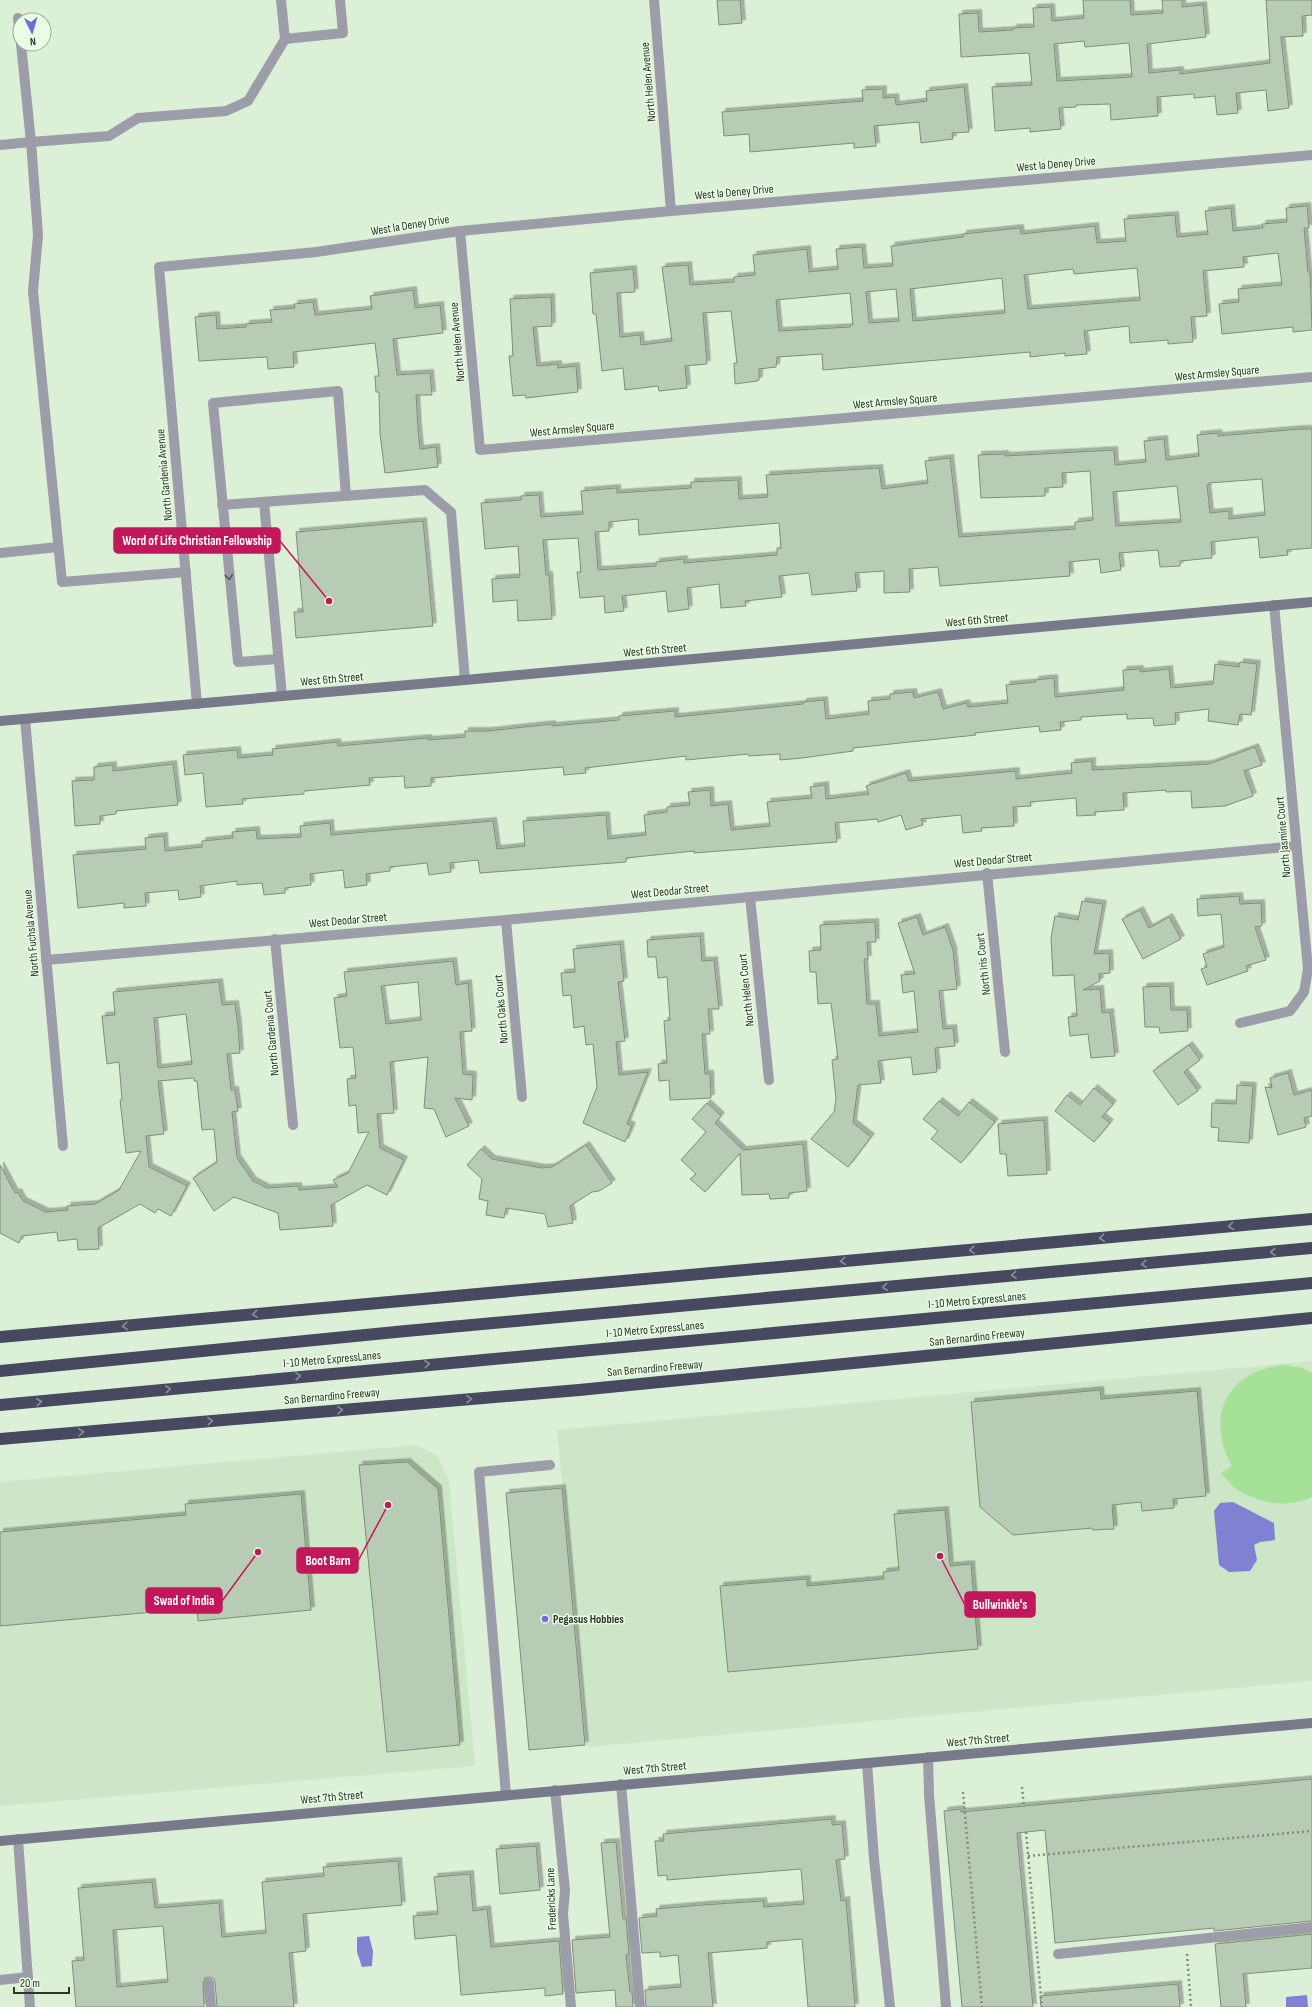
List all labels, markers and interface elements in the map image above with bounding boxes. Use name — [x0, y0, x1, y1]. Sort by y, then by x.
north arrow — [12, 12, 52, 52]
text: N — [29, 35, 36, 48]
street label: North Helen Avenue — [638, 41, 659, 122]
street label: West la Deney Drive — [1016, 154, 1096, 175]
street label: West la Deney Drive — [694, 182, 774, 203]
street label: West la Deney Drive — [370, 212, 451, 239]
street label: North Helen Avenue — [447, 301, 468, 382]
street label: West Armsley Square — [1174, 362, 1260, 385]
street label: West Armsley Square — [852, 390, 938, 413]
street label: West Armsley Square — [529, 418, 615, 441]
street label: North Gardenia Avenue — [153, 428, 176, 522]
callout: Word of Life Christian Fellowship — [114, 528, 280, 553]
text: Word of Life Christian Fellowship — [122, 533, 272, 549]
one-way arrow — [224, 574, 233, 580]
street label: West 6th Street — [945, 610, 1010, 631]
street label: West 6th Street — [623, 640, 688, 661]
street label: West 6th Street — [300, 669, 365, 690]
street label: North Jasmine Court — [1272, 795, 1295, 878]
street label: West Deodar Street — [953, 850, 1033, 871]
street label: West Deodar Street — [630, 881, 710, 902]
street label: North Fuchsia Avenue — [20, 889, 43, 977]
street label: West Deodar Street — [308, 910, 388, 931]
street label: North Iris Court — [973, 932, 994, 996]
street label: North Helen Court — [735, 952, 758, 1027]
street label: North Oaks Court — [491, 973, 512, 1044]
street label: North Gardenia Court — [260, 989, 283, 1076]
one-way arrow — [1228, 1222, 1234, 1231]
one-way arrow — [1099, 1233, 1105, 1242]
one-way arrow — [969, 1245, 975, 1254]
one-way arrow — [1270, 1247, 1276, 1256]
one-way arrow — [840, 1257, 846, 1266]
one-way arrow — [1141, 1259, 1147, 1268]
one-way arrow — [1011, 1271, 1017, 1280]
one-way arrow — [882, 1283, 888, 1292]
street label: I-10 Metro ExpressLanes — [927, 1289, 1027, 1312]
one-way arrow — [252, 1310, 258, 1319]
street label: I-10 Metro ExpressLanes — [605, 1318, 705, 1341]
one-way arrow — [122, 1321, 128, 1330]
street label: San Bernardino Freeway — [929, 1325, 1026, 1350]
street label: I-10 Metro ExpressLanes — [282, 1348, 382, 1371]
street label: San Bernardino Freeway — [607, 1357, 704, 1380]
one-way arrow — [424, 1360, 430, 1369]
one-way arrow — [295, 1372, 301, 1381]
one-way arrow — [165, 1385, 171, 1394]
street label: San Bernardino Freeway — [284, 1385, 381, 1408]
one-way arrow — [466, 1395, 472, 1404]
one-way arrow — [36, 1397, 42, 1406]
one-way arrow — [337, 1405, 343, 1414]
one-way arrow — [207, 1416, 213, 1425]
one-way arrow — [78, 1427, 84, 1436]
callout: Boot Barn — [297, 1548, 358, 1573]
text: Boot Barn — [305, 1553, 351, 1569]
callout: Swad of India — [146, 1588, 222, 1613]
callout: Bullwinkle's — [965, 1592, 1035, 1617]
text: Swad of India — [154, 1593, 214, 1609]
text: Bullwinkle's — [973, 1597, 1027, 1613]
place label: Pegasus Hobbies — [553, 1612, 624, 1627]
marker: Pegasus Hobbies — [540, 1614, 550, 1624]
street label: West 7th Street — [946, 1730, 1011, 1751]
street label: West 7th Street — [623, 1758, 688, 1779]
street label: West 7th Street — [300, 1787, 365, 1808]
street label: Fredericks Lane — [543, 1867, 560, 1931]
scale bar — [14, 1969, 69, 1995]
text: 20 m — [20, 1976, 40, 1991]

